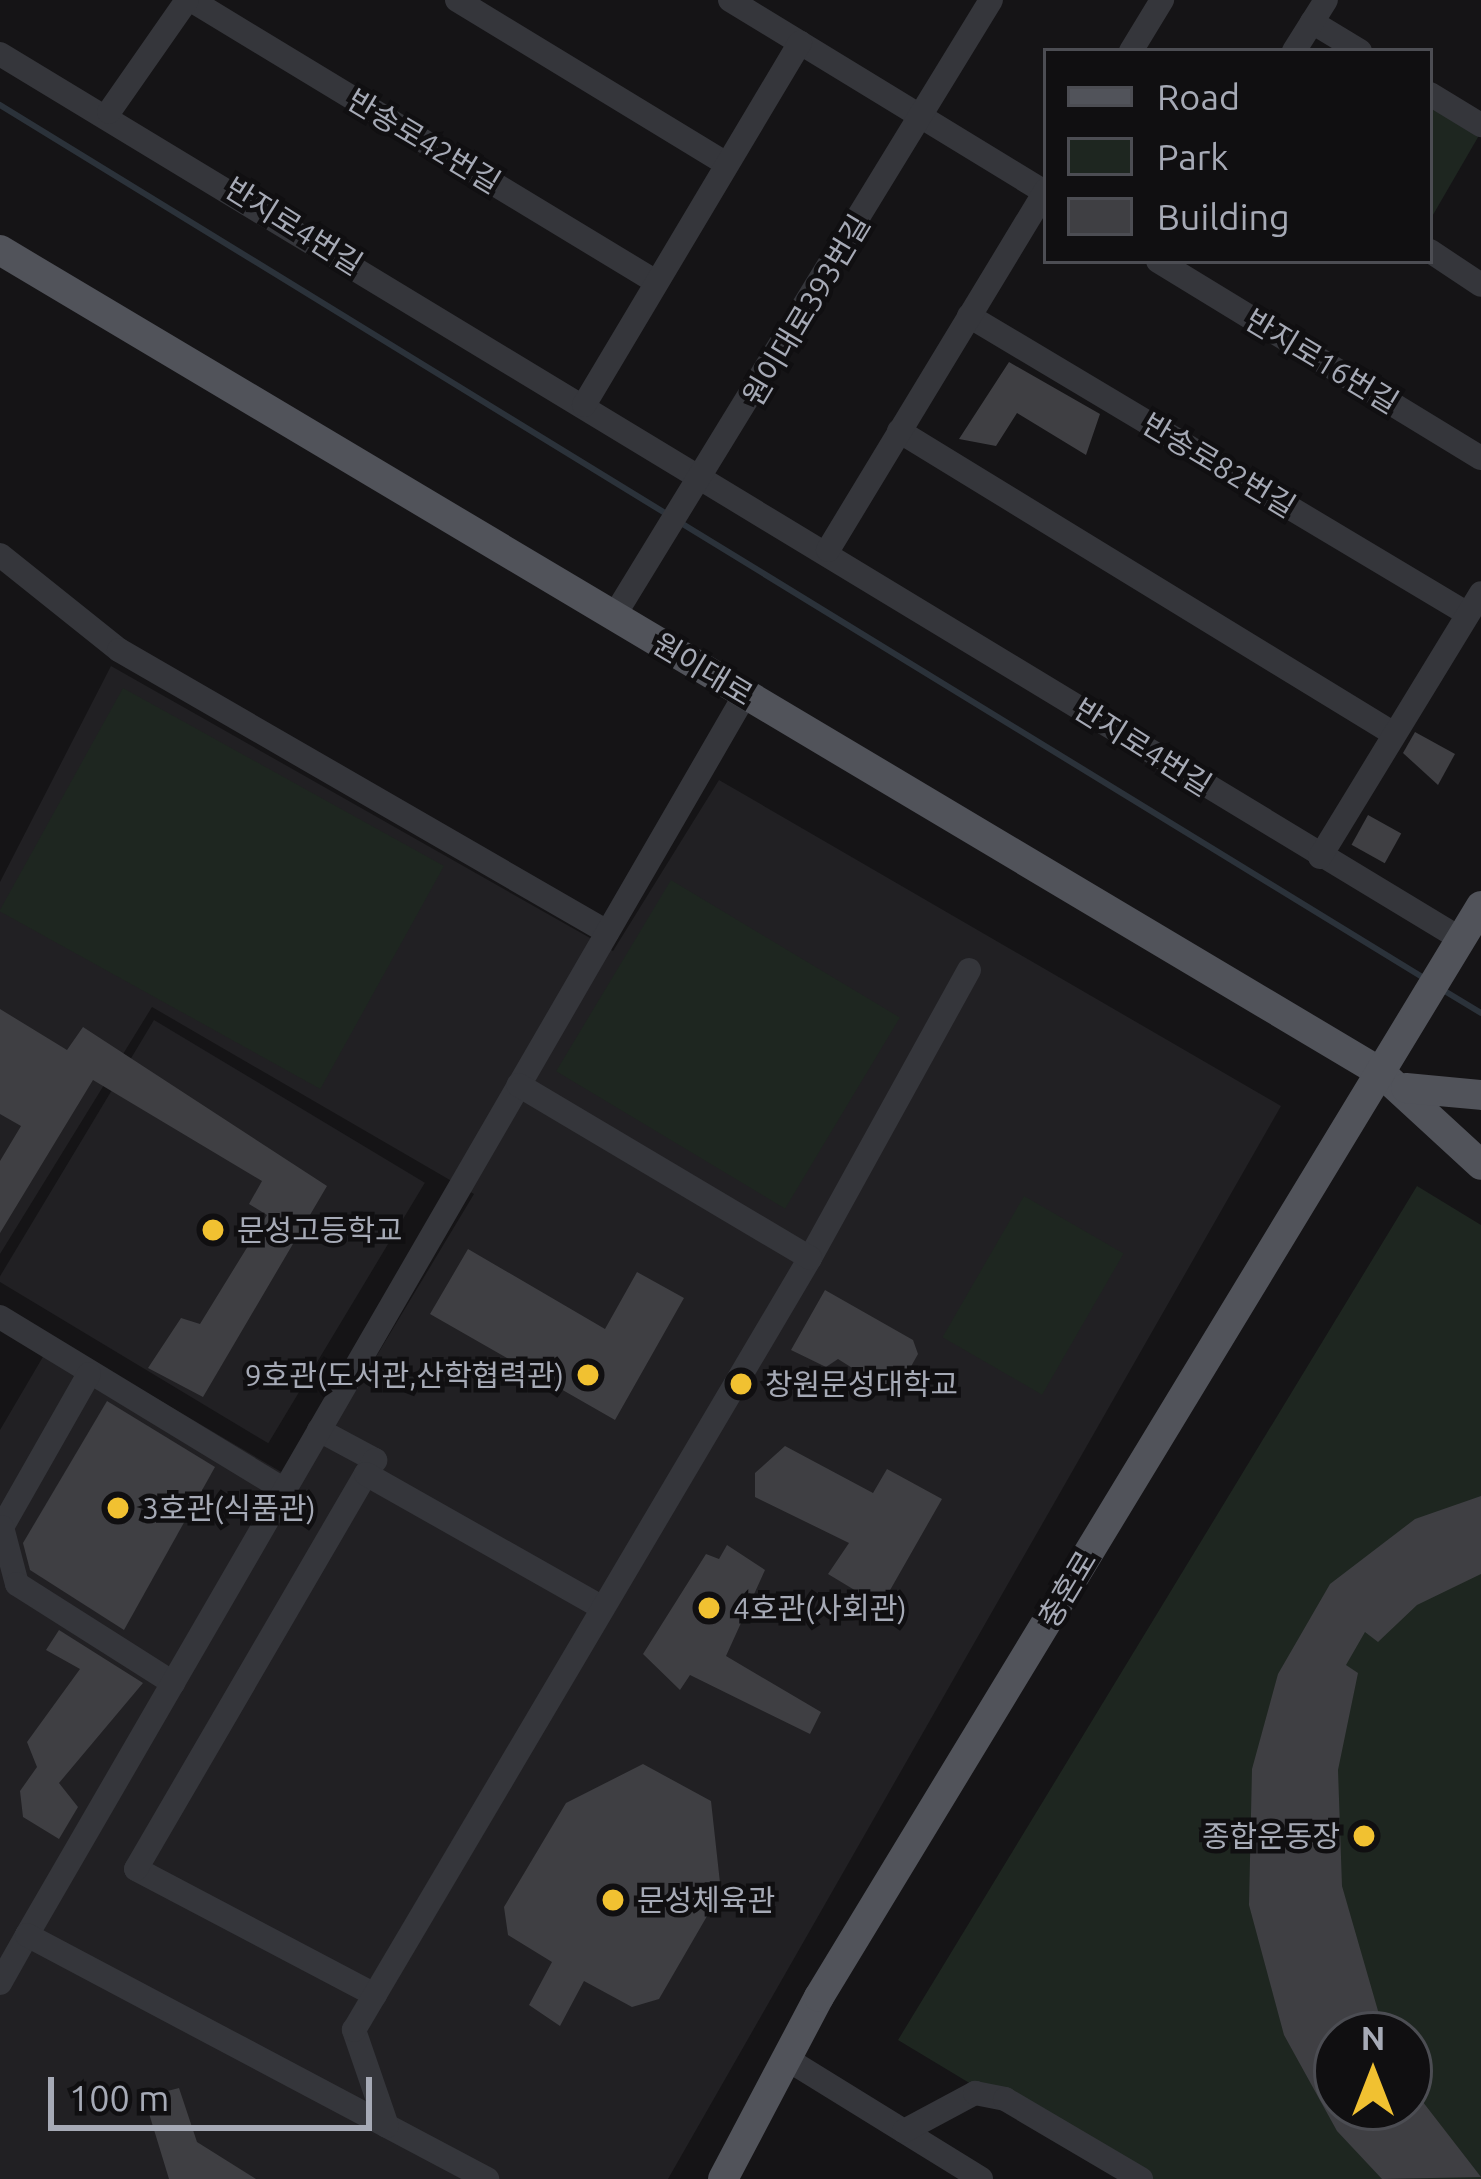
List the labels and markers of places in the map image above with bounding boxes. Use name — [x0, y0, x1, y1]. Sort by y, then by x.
place label: 문성고등학교 — [237, 1212, 403, 1248]
marker: 문성고등학교 — [200, 1217, 226, 1243]
place label: 9호관(도서관,산학협력관) — [245, 1357, 564, 1393]
marker: 9호관(도서관,산학협력관) — [575, 1362, 601, 1388]
place label: 창원문성대학교 — [765, 1366, 958, 1402]
marker: 창원문성대학교 — [728, 1371, 754, 1397]
place label: 3호관(식품관) — [142, 1490, 316, 1526]
marker: 3호관(식품관) — [105, 1495, 131, 1521]
place label: 4호관(사회관) — [733, 1590, 907, 1626]
marker: 4호관(사회관) — [696, 1595, 722, 1621]
place label: 종합운동장 — [1202, 1818, 1340, 1854]
marker: 종합운동장 — [1351, 1823, 1377, 1849]
place label: 문성체육관 — [637, 1882, 775, 1918]
marker: 문성체육관 — [600, 1887, 626, 1913]

